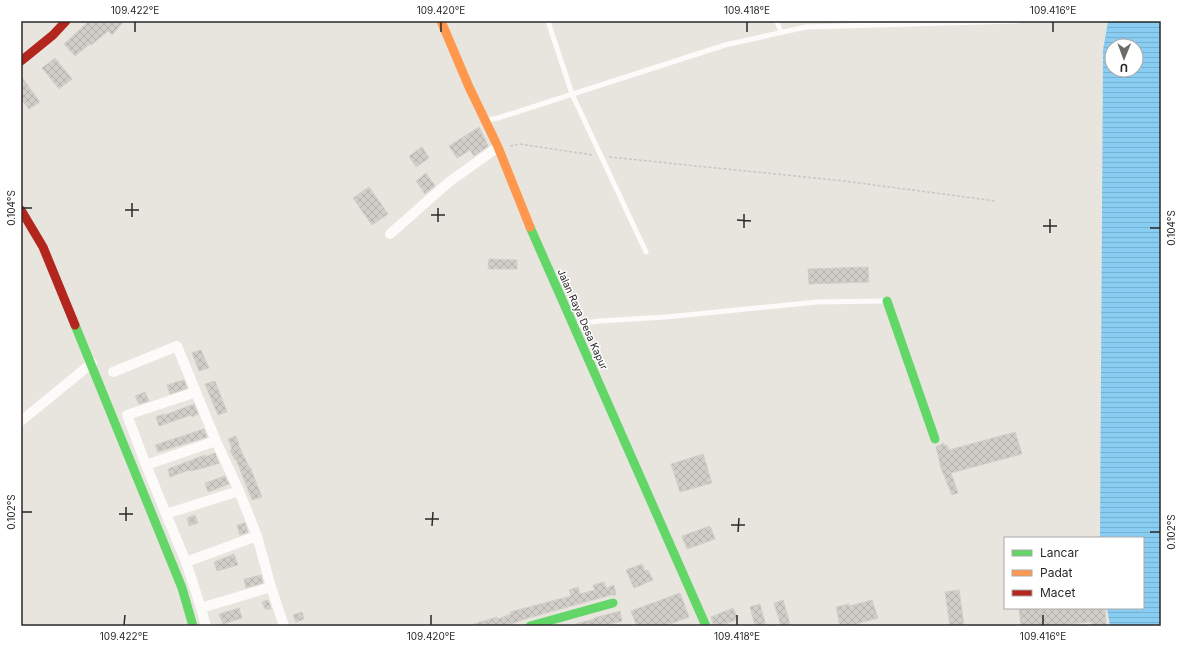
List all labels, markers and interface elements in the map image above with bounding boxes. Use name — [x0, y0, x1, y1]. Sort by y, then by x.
text: 109.422°E — [111, 4, 159, 16]
text: 109.420°E — [417, 4, 465, 16]
text: 109.418°E — [724, 4, 770, 16]
text: 109.416°E — [1030, 4, 1076, 16]
north arrow — [1104, 38, 1144, 78]
text: U — [1120, 61, 1128, 75]
text: 0.104°S — [5, 190, 17, 226]
text: 0.104°S — [1165, 210, 1177, 246]
street label: Jalan Raya Desa Kapur — [555, 267, 611, 371]
text: 0.102°S — [5, 494, 17, 530]
text: 0.102°S — [1165, 514, 1177, 550]
legend — [1004, 537, 1144, 609]
text: Lancar — [1040, 545, 1079, 560]
text: Padat — [1040, 565, 1072, 580]
text: Macet — [1040, 585, 1075, 600]
text: 109.422°E — [100, 630, 148, 642]
text: 109.420°E — [407, 630, 455, 642]
text: 109.418°E — [714, 630, 760, 642]
text: 109.416°E — [1020, 630, 1066, 642]

